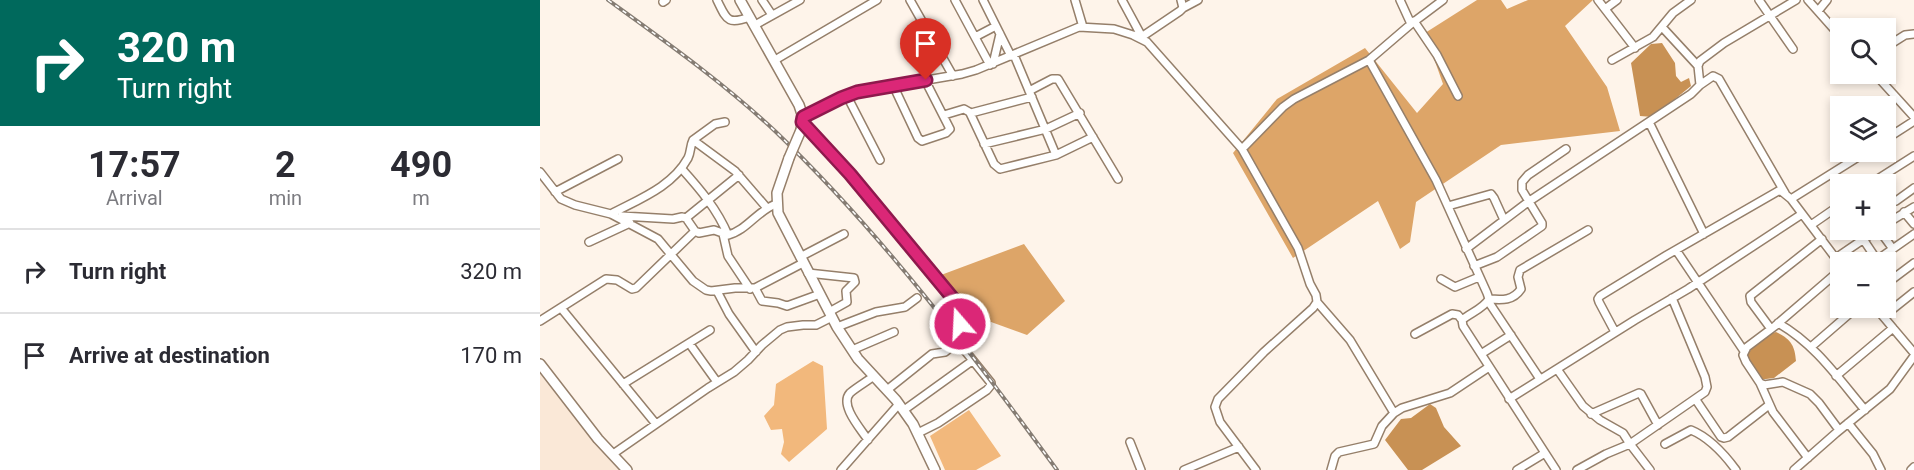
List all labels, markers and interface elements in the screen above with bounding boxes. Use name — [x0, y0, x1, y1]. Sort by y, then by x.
pin — [900, 18, 951, 80]
map controls — [1830, 18, 1896, 318]
button: search — [1830, 18, 1896, 84]
text: 320 m — [117, 23, 236, 72]
icon: right — [18, 24, 96, 102]
icon: arrive — [909, 27, 942, 60]
text: Turn right — [117, 73, 232, 105]
button: layers — [1830, 96, 1896, 162]
text: 17:57 — [88, 144, 181, 186]
text: 2 — [275, 144, 296, 186]
text: 490 — [390, 144, 452, 186]
button: + — [1830, 174, 1896, 240]
text: Arrival — [106, 186, 163, 210]
text: min — [269, 186, 302, 210]
text: m — [412, 186, 430, 210]
button: − — [1830, 252, 1896, 318]
icon: right — [18, 255, 51, 288]
text: Turn right — [69, 259, 166, 284]
text: 320 m — [460, 259, 522, 284]
position arrow — [928, 292, 992, 356]
icon: arrive — [18, 339, 51, 372]
text: Arrive at destination — [69, 343, 270, 368]
text: 170 m — [460, 343, 522, 368]

